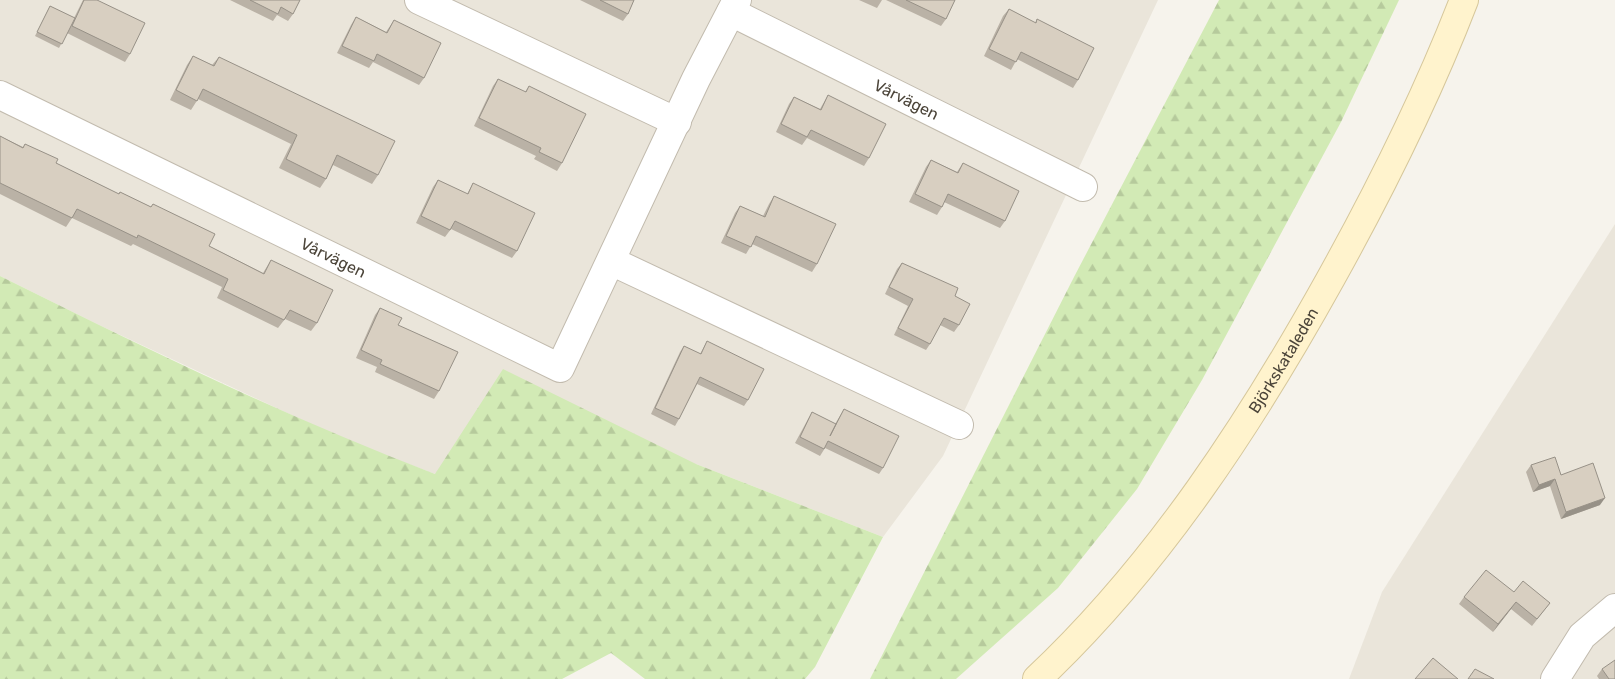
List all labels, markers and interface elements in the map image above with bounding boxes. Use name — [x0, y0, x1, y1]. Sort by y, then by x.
street label: Vårvägen — [871, 75, 942, 123]
street label: Vårvägen — [298, 234, 369, 281]
street label: Björkskataleden — [1244, 304, 1322, 416]

